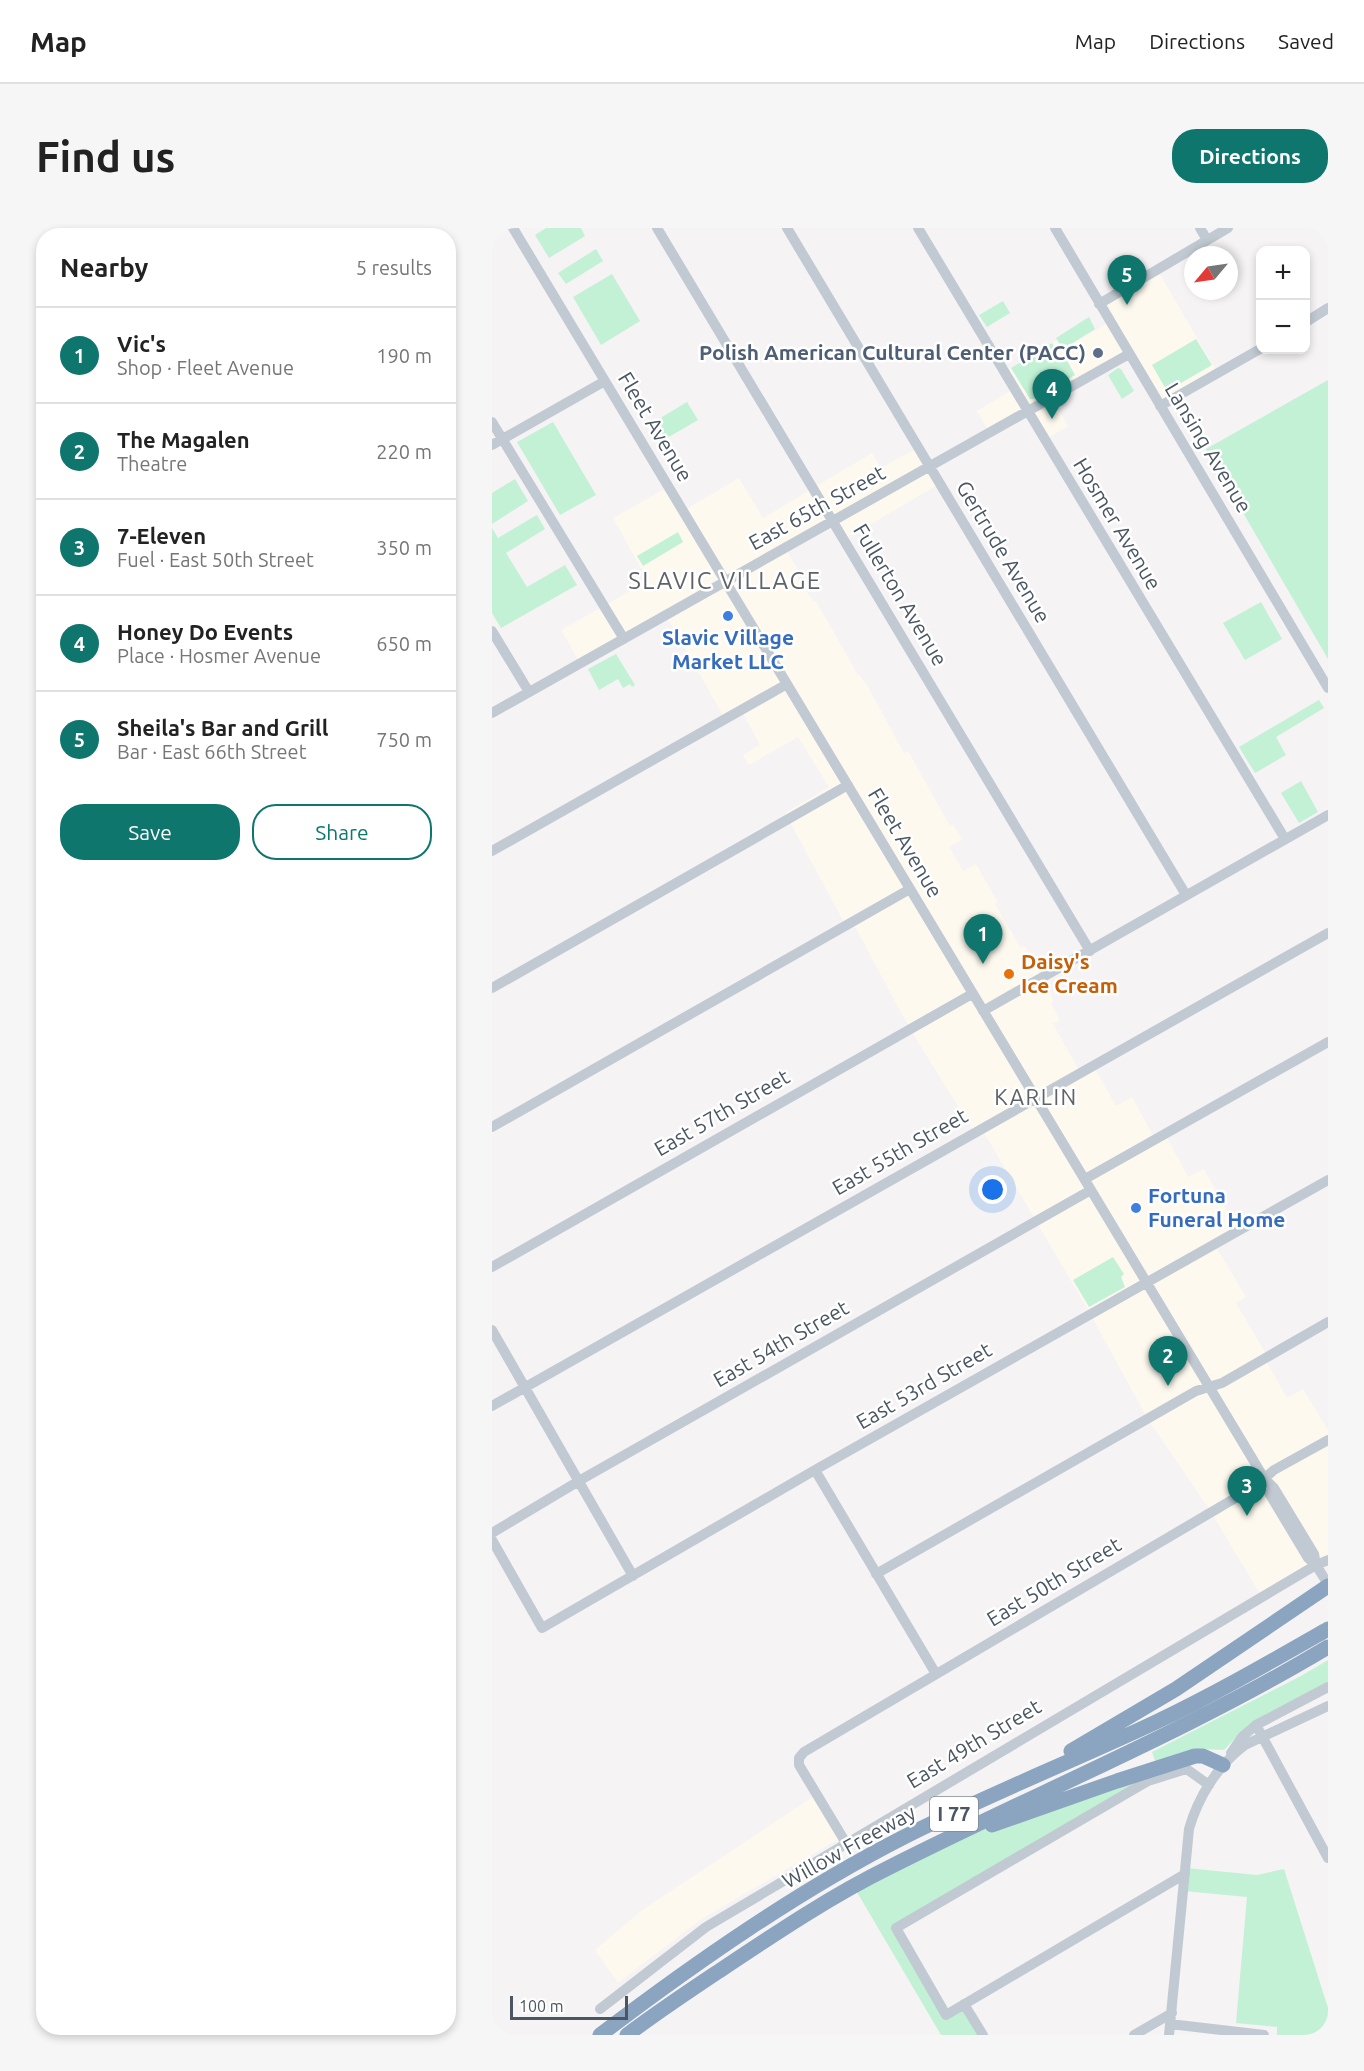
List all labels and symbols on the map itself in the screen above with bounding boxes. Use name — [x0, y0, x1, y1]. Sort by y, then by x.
north arrow — [1184, 246, 1238, 300]
pin: 5 — [1108, 256, 1146, 305]
place label: Polish American Cultural Center (PACC) — [699, 340, 1086, 364]
marker: Polish American Cultural Center (PACC) — [1091, 346, 1105, 360]
street label: Fleet Avenue — [614, 367, 698, 486]
pin: 4 — [1032, 370, 1072, 419]
street label: Lansing Avenue — [1161, 378, 1257, 517]
street label: Hosmer Avenue — [1069, 453, 1167, 594]
street label: East 65th Street — [744, 460, 889, 554]
street label: Gertrude Avenue — [952, 476, 1056, 627]
street label: Fullerton Avenue — [849, 519, 953, 670]
district label: SLAVIC VILLAGE — [628, 567, 822, 594]
marker: Slavic Village Market LLC — [721, 609, 735, 623]
place label: Slavic Village Market LLC — [662, 625, 794, 673]
street label: Fleet Avenue — [864, 783, 948, 902]
pin: 1 — [964, 914, 1002, 964]
place label: Daisy's Ice Cream — [1021, 949, 1118, 997]
marker: Daisy's Ice Cream — [1002, 967, 1016, 981]
street label: East 57th Street — [650, 1064, 793, 1161]
district label: KARLIN — [994, 1084, 1078, 1109]
street label: East 55th Street — [828, 1103, 971, 1200]
your location — [978, 1175, 1007, 1204]
place label: Fortuna Funeral Home — [1148, 1183, 1285, 1231]
marker: Fortuna Funeral Home — [1129, 1201, 1143, 1215]
street label: East 54th Street — [709, 1295, 852, 1392]
pin: 2 — [1148, 1336, 1188, 1386]
street label: East 53rd Street — [852, 1337, 995, 1434]
pin: 3 — [1228, 1466, 1266, 1516]
street label: East 50th Street — [982, 1532, 1125, 1631]
street label: East 49th Street — [902, 1694, 1045, 1793]
road number: I 77 — [930, 1797, 978, 1831]
street label: Willow Freeway — [778, 1800, 919, 1893]
scale bar — [510, 1993, 628, 2020]

